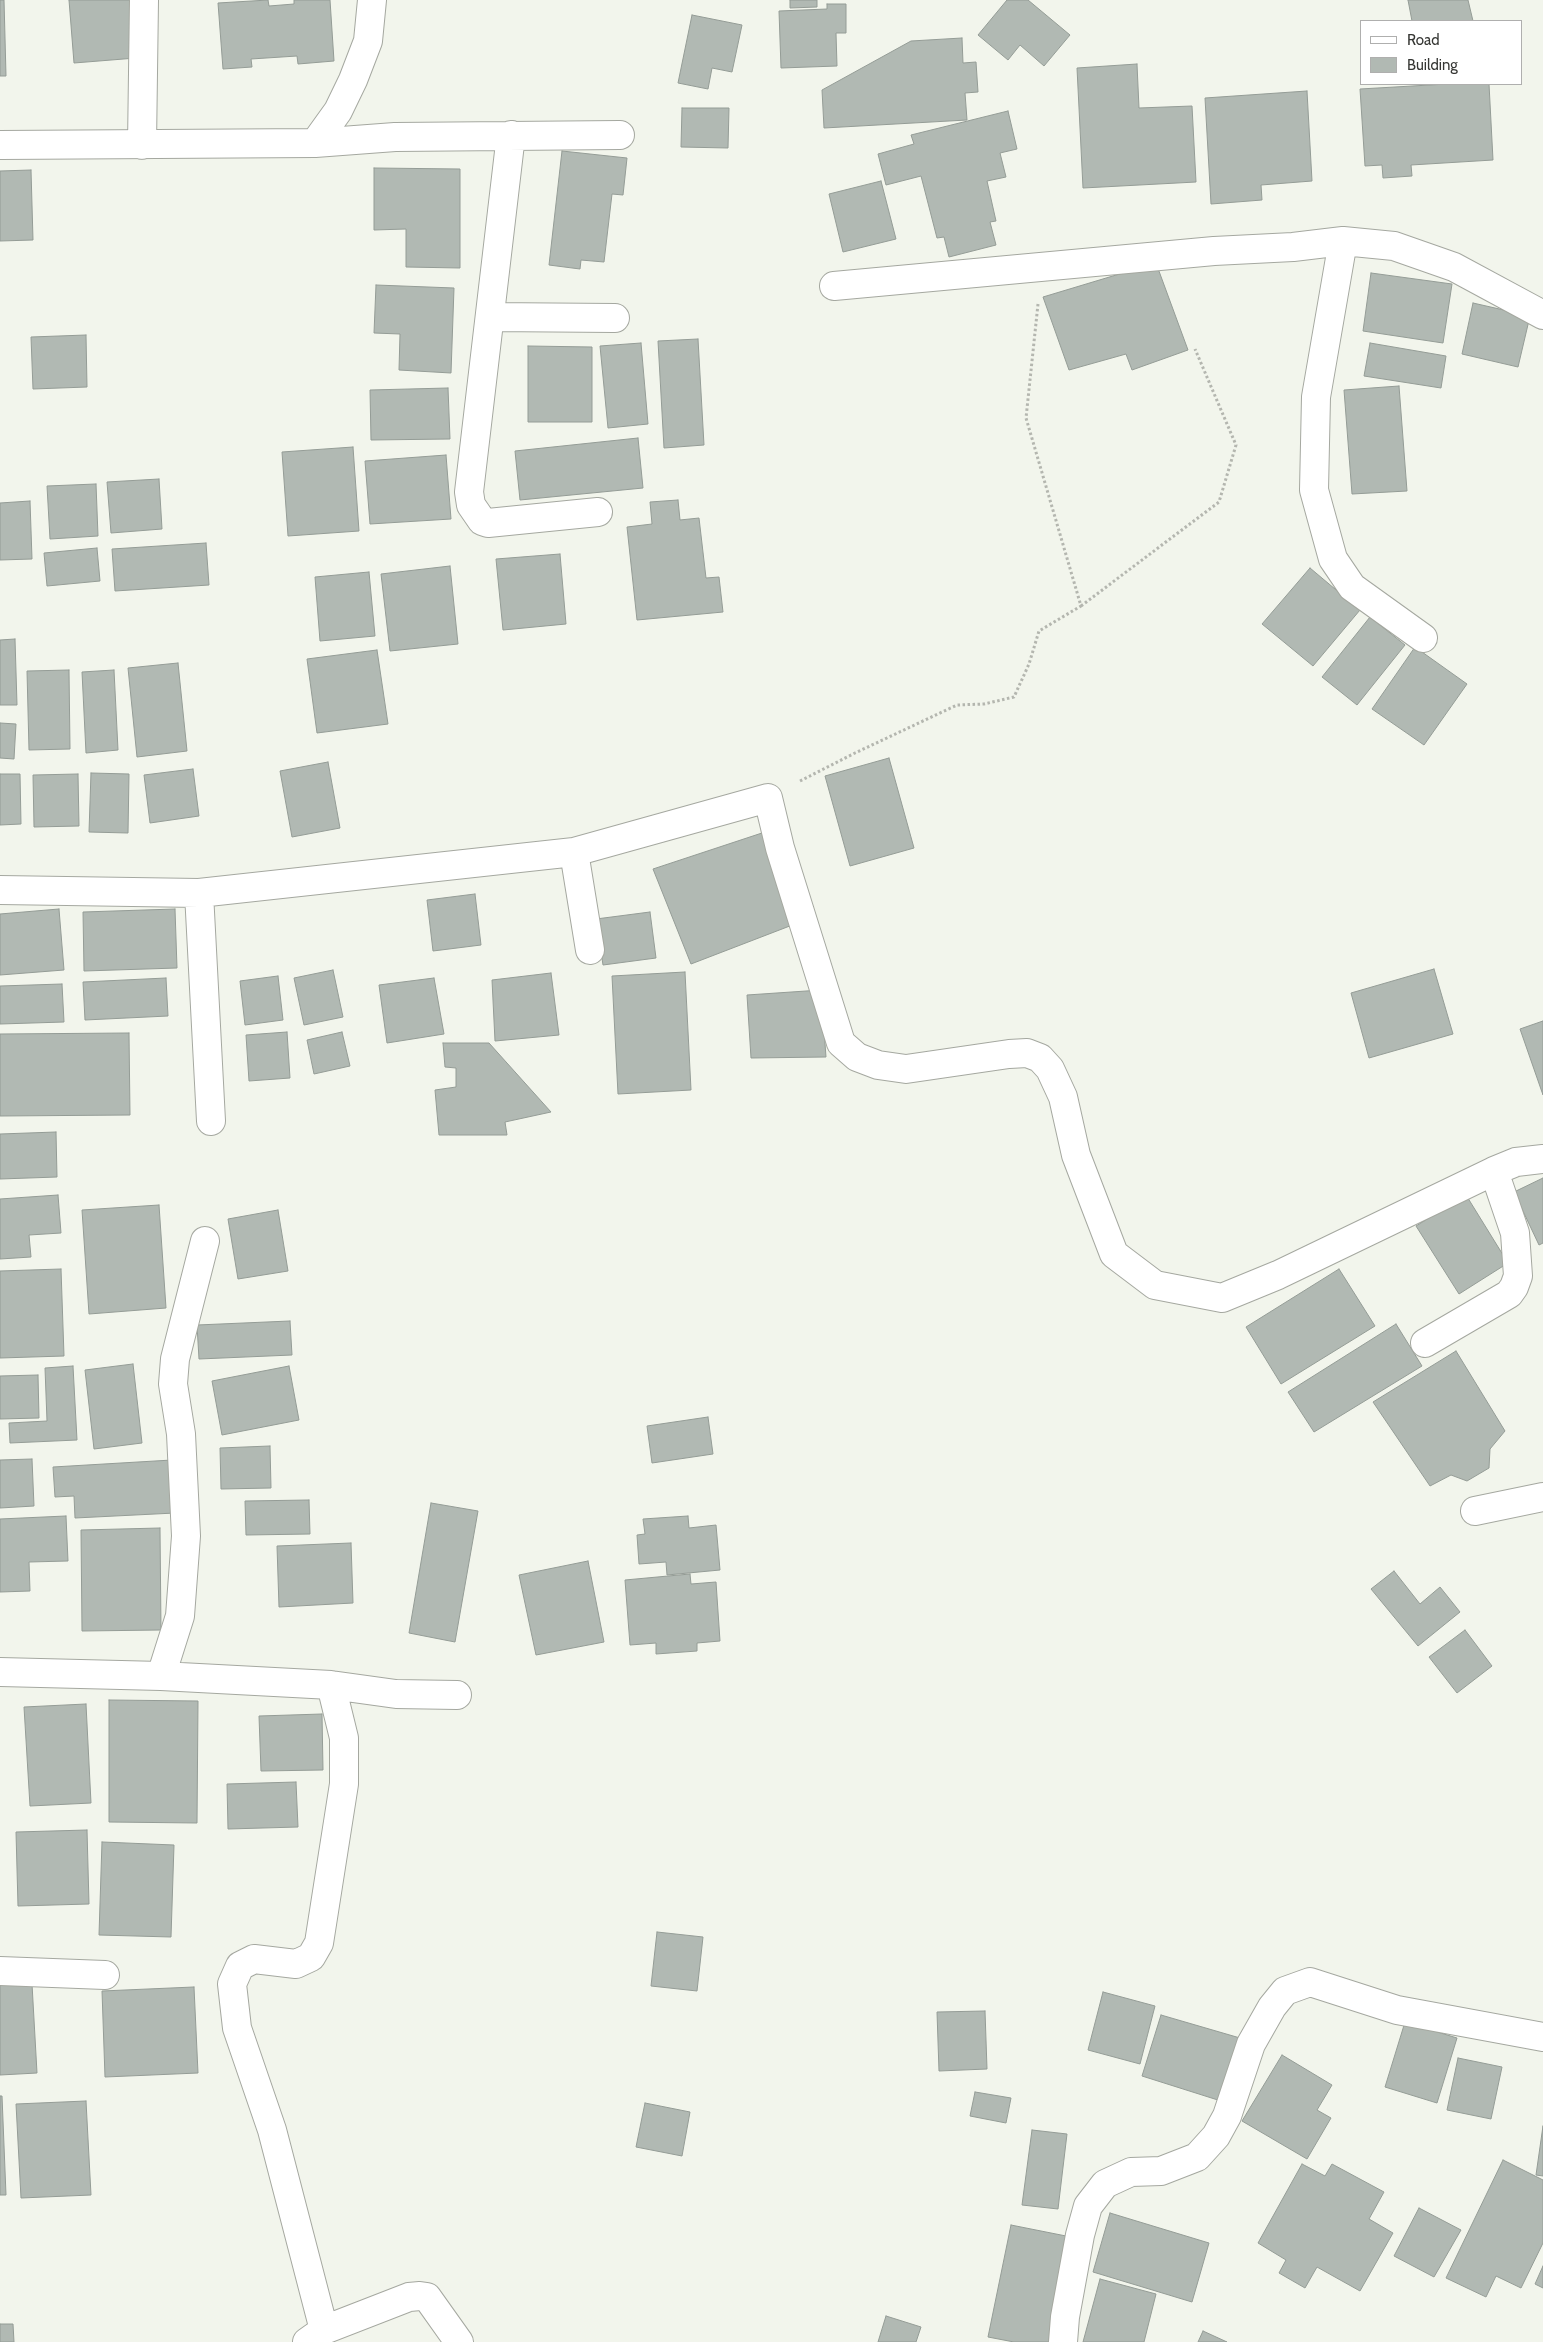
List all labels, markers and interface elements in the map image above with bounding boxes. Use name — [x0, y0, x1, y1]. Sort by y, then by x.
legend — [1360, 20, 1523, 85]
text: Road — [1407, 31, 1440, 49]
text: Building — [1407, 56, 1458, 74]

